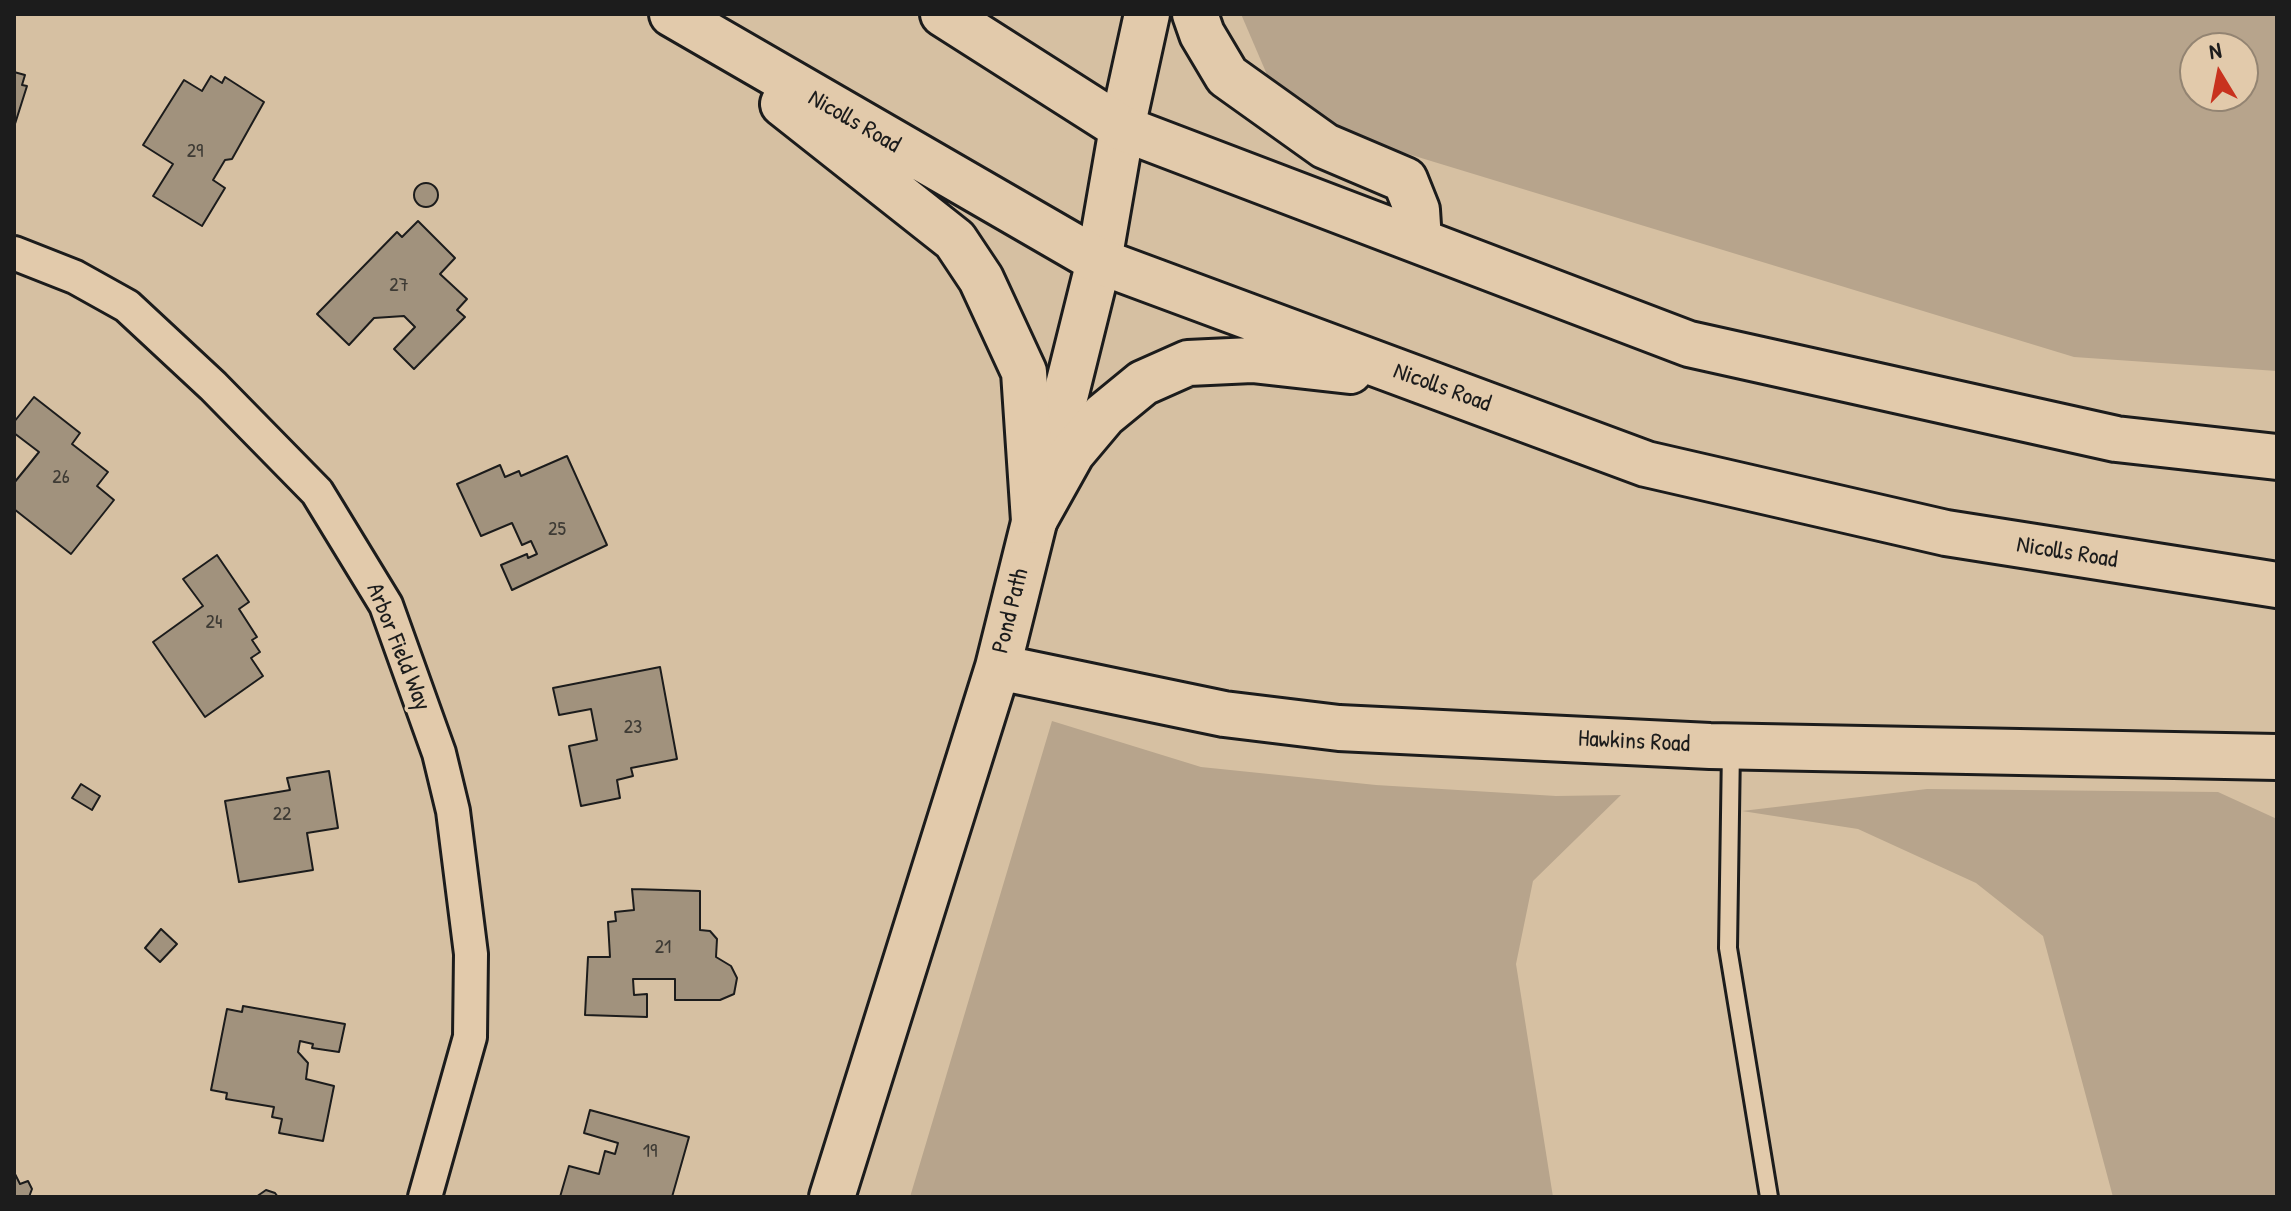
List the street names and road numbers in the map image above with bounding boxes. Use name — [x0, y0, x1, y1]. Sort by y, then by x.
street label: Nicolls Road — [803, 84, 905, 160]
street label: Nicolls Road — [1389, 357, 1495, 419]
street label: Nicolls Road — [2015, 531, 2119, 575]
street label: Pond Path — [987, 566, 1035, 656]
street label: Arbor Field Way — [359, 579, 437, 715]
street label: Hawkins Road — [1577, 725, 1691, 759]

